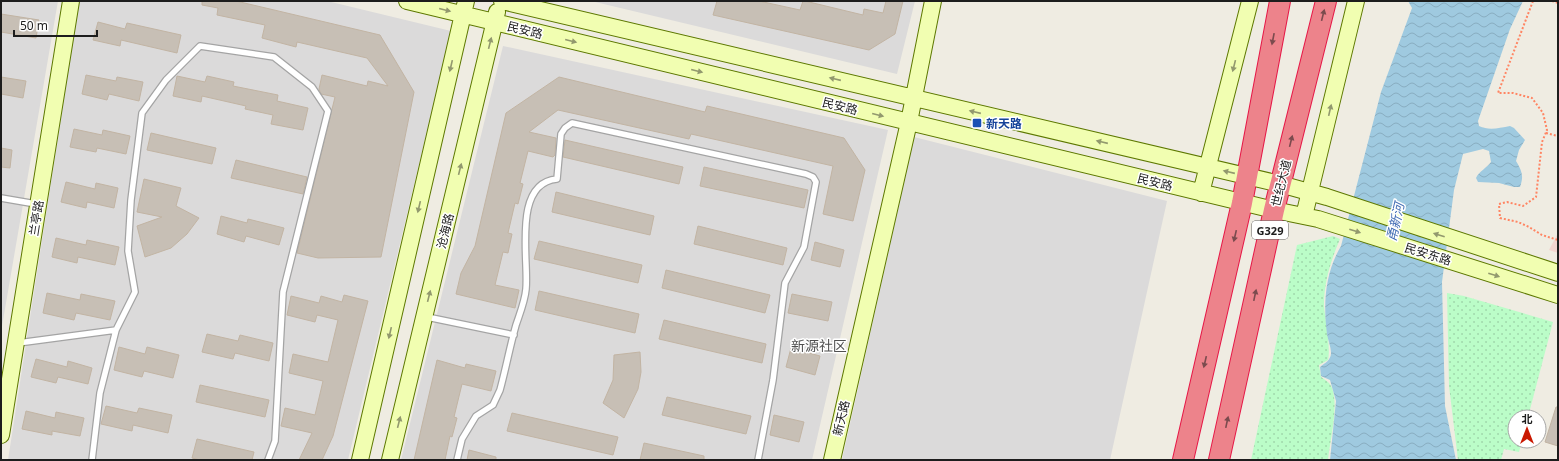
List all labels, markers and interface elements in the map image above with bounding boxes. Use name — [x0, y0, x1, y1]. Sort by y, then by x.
one-way arrow — [438, 8, 451, 14]
one-way arrow — [1320, 9, 1326, 21]
scale bar — [14, 12, 97, 38]
text: 50 m — [20, 17, 48, 34]
street label: 民安路 — [505, 17, 545, 43]
one-way arrow — [1269, 33, 1275, 45]
one-way arrow — [488, 37, 494, 49]
one-way arrow — [565, 38, 577, 44]
one-way arrow — [448, 60, 454, 72]
one-way arrow — [1230, 60, 1236, 72]
one-way arrow — [691, 68, 703, 74]
one-way arrow — [829, 76, 841, 82]
street label: 民安路 — [820, 93, 860, 119]
one-way arrow — [1327, 104, 1333, 117]
one-way arrow — [969, 109, 982, 115]
one-way arrow — [872, 112, 884, 118]
place label: 新天路 — [986, 115, 1022, 132]
marker: 新天路 — [971, 117, 983, 129]
one-way arrow — [1288, 135, 1294, 147]
one-way arrow — [1096, 139, 1108, 145]
street label: 世纪大道 — [1267, 158, 1295, 208]
one-way arrow — [457, 163, 463, 176]
street label: 民安路 — [1135, 169, 1175, 195]
one-way arrow — [1222, 169, 1234, 175]
water label: 甬新河 — [1382, 198, 1409, 243]
street label: 兰亭路 — [25, 199, 47, 237]
one-way arrow — [415, 200, 421, 213]
street label: 沧海路 — [432, 211, 458, 251]
road number: G329 — [1252, 221, 1288, 239]
one-way arrow — [1349, 228, 1361, 234]
one-way arrow — [1231, 229, 1237, 242]
one-way arrow — [1433, 231, 1445, 237]
street label: 民安东路 — [1403, 239, 1453, 269]
one-way arrow — [1488, 272, 1500, 278]
one-way arrow — [1253, 289, 1259, 301]
one-way arrow — [427, 290, 433, 302]
one-way arrow — [386, 327, 392, 339]
district label: 新源社区 — [791, 336, 847, 355]
one-way arrow — [1202, 356, 1208, 369]
street label: 新天路 — [829, 399, 853, 437]
north arrow — [1507, 409, 1547, 449]
text: 北 — [1522, 411, 1533, 426]
one-way arrow — [396, 416, 402, 428]
one-way arrow — [1225, 416, 1231, 428]

